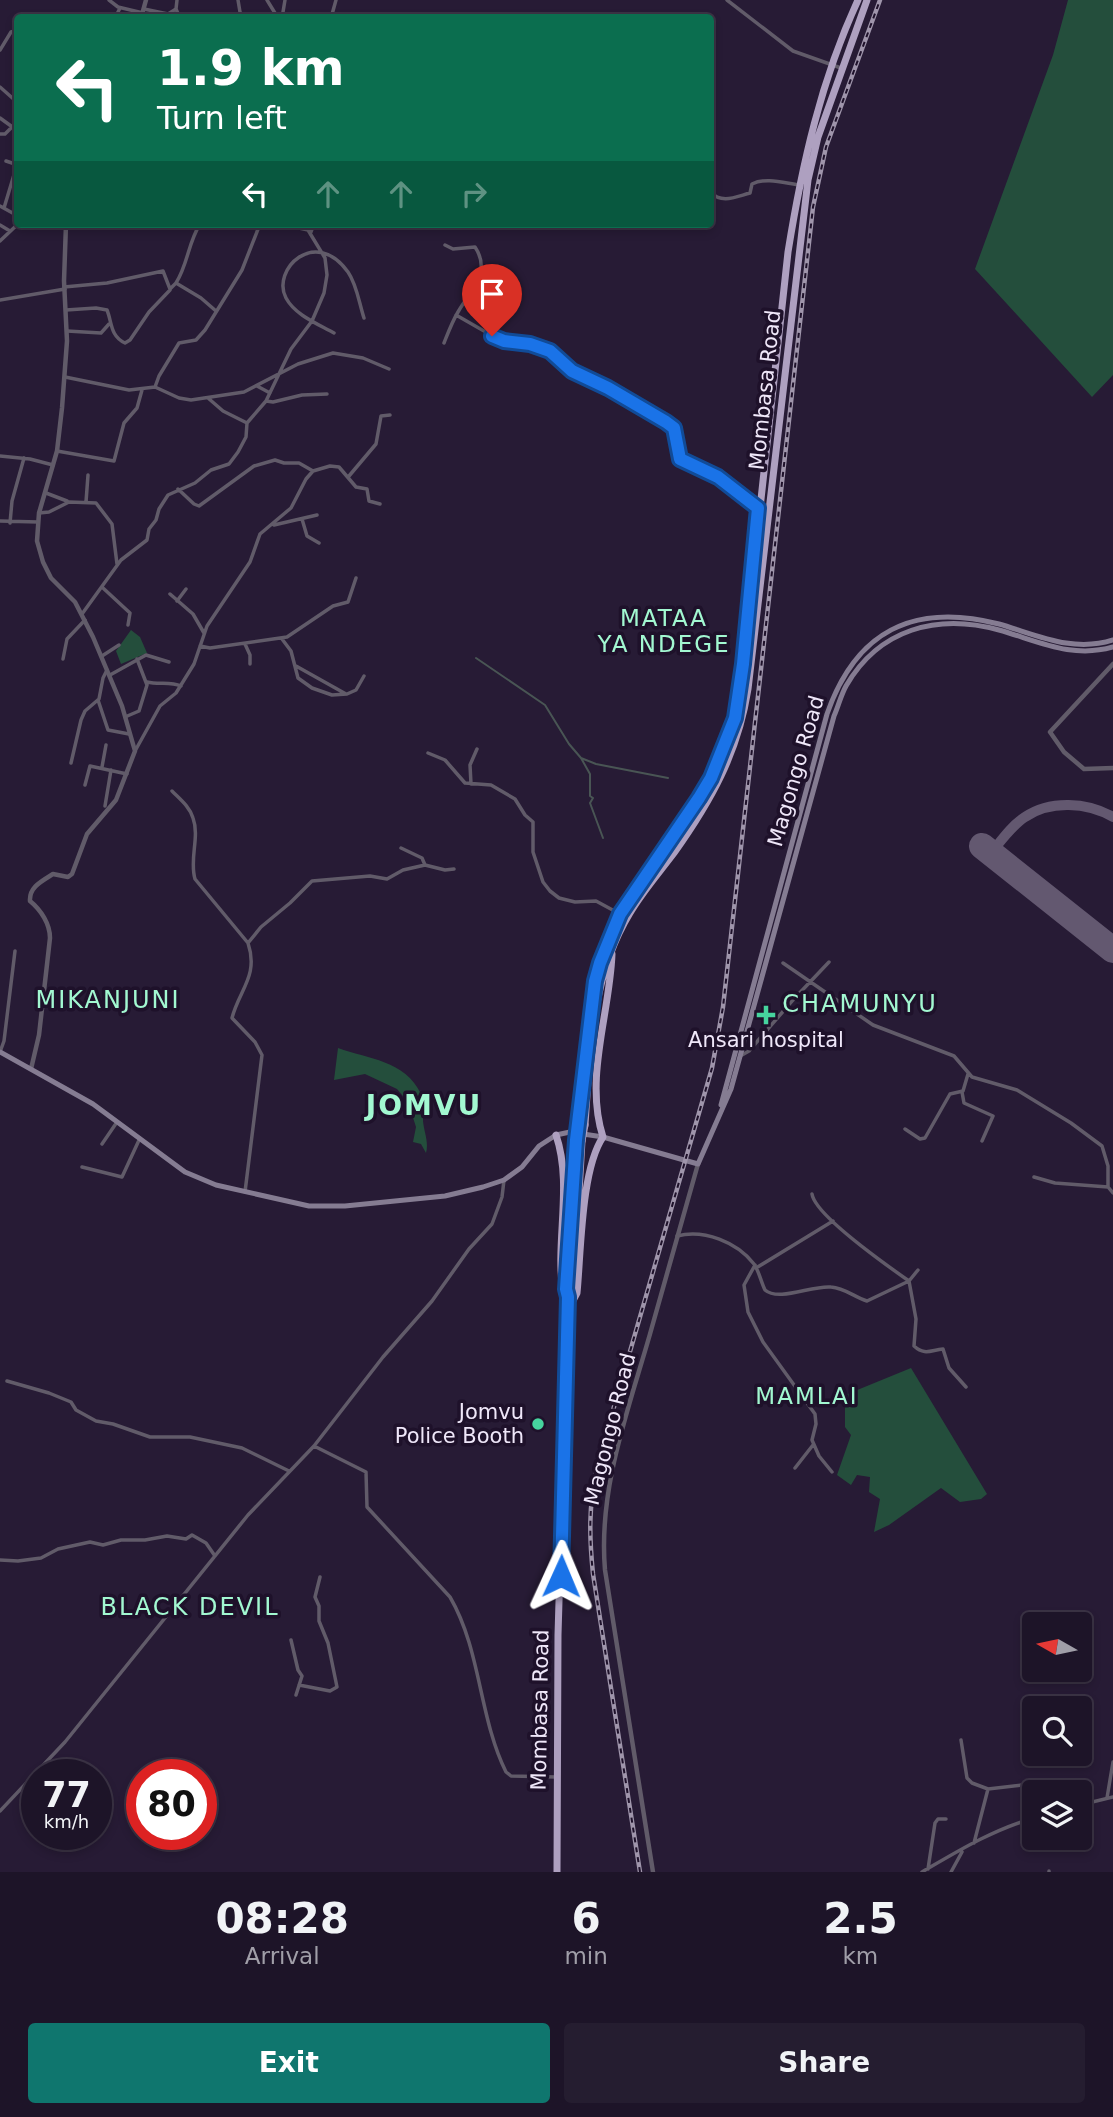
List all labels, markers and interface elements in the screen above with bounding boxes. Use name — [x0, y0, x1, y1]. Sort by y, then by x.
text: 1.9 km — [157, 40, 345, 97]
icon: left — [42, 42, 133, 133]
text: Turn left — [157, 99, 287, 137]
icon: left — [236, 175, 274, 213]
icon: ahead — [309, 175, 347, 213]
icon: ahead — [382, 175, 420, 213]
icon: right — [455, 175, 493, 213]
pin — [462, 264, 522, 336]
icon: arrive — [473, 275, 511, 313]
street label: Mombasa Road — [745, 309, 785, 471]
district label: MATAA YA NDEGE — [596, 605, 731, 657]
street label: Magongo Road — [763, 693, 829, 849]
district label: MIKANJUNI — [35, 986, 181, 1014]
district label: CHAMUNYU — [782, 990, 938, 1018]
marker: Ansari hospital — [756, 1005, 776, 1025]
place label: Ansari hospital — [688, 1028, 844, 1052]
district label: JOMVU — [364, 1089, 482, 1122]
street label: Magongo Road — [579, 1350, 641, 1508]
district label: MAMLAI — [755, 1383, 859, 1409]
place label: Jomvu Police Booth — [395, 1400, 524, 1448]
marker: Jomvu Police Booth — [530, 1416, 546, 1432]
position arrow — [524, 1539, 598, 1613]
district label: BLACK DEVIL — [100, 1593, 280, 1621]
north arrow — [1022, 1612, 1092, 1682]
map controls — [1022, 1612, 1092, 1850]
street label: Mombasa Road — [527, 1629, 553, 1791]
button: search — [1022, 1696, 1092, 1766]
speed limit sign: 80 — [126, 1759, 217, 1850]
text: 77 — [42, 1775, 91, 1815]
button: layers — [1022, 1780, 1092, 1850]
text: km/h — [44, 1811, 89, 1832]
text: 08:28 — [215, 1894, 349, 1943]
text: 6 — [572, 1894, 601, 1943]
text: 2.5 — [823, 1894, 898, 1943]
text: Arrival — [245, 1943, 320, 1969]
text: min — [564, 1943, 608, 1969]
text: km — [843, 1943, 878, 1969]
button: Exit — [28, 2023, 550, 2103]
button: Share — [564, 2023, 1085, 2103]

